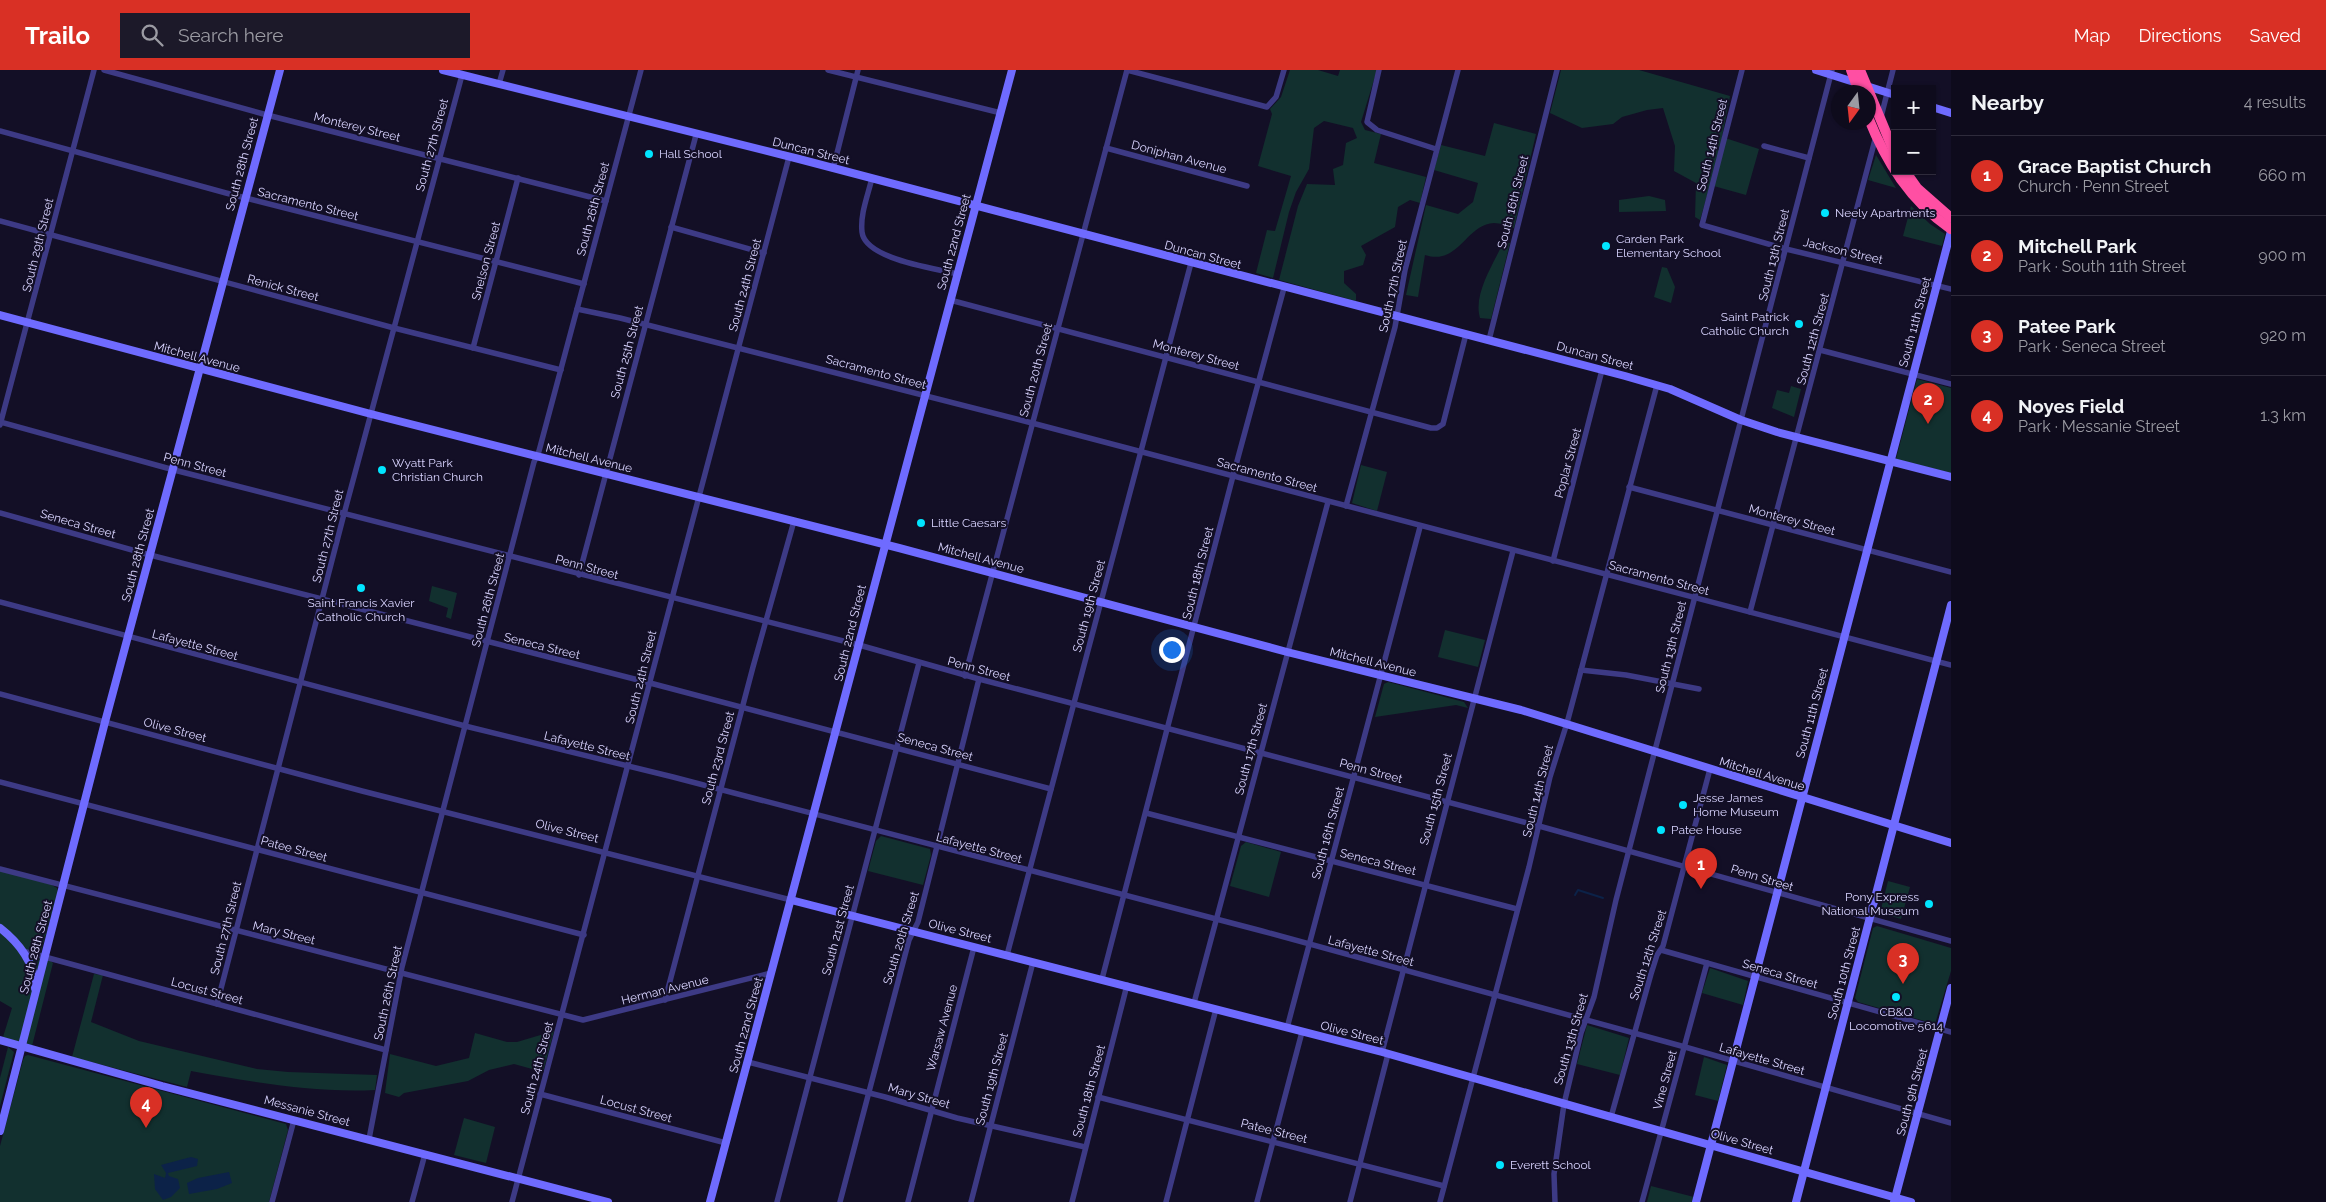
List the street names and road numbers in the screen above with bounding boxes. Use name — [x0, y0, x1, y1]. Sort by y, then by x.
street label: South 27th Street — [413, 97, 451, 193]
street label: South 14th Street — [1694, 97, 1730, 193]
street label: Monterey Street — [312, 109, 402, 145]
street label: South 28th Street — [223, 116, 261, 212]
street label: Duncan Street — [771, 135, 851, 167]
street label: Doniphan Avenue — [1130, 138, 1228, 176]
street label: South 16th Street — [1495, 154, 1531, 250]
street label: South 26th Street — [574, 161, 612, 257]
street label: Sacramento Street — [256, 185, 360, 223]
street label: South 22nd Street — [934, 192, 974, 292]
street label: South 29th Street — [20, 197, 56, 293]
street label: South 13th Street — [1756, 207, 1792, 303]
street label: Snelson Street — [469, 220, 503, 302]
street label: Jackson Street — [1802, 235, 1884, 267]
street label: South 24th Street — [726, 237, 764, 333]
street label: Duncan Street — [1163, 238, 1243, 272]
street label: South 17th Street — [1376, 238, 1410, 334]
street label: Renick Street — [246, 272, 320, 304]
street label: South 11th Street — [1896, 275, 1934, 369]
street label: South 12th Street — [1794, 292, 1832, 386]
street label: South 25th Street — [608, 304, 646, 400]
street label: South 20th Street — [1017, 322, 1055, 418]
street label: Monterey Street — [1151, 337, 1241, 373]
street label: Mitchell Avenue — [152, 339, 242, 375]
street label: Duncan Street — [1555, 339, 1635, 373]
street label: Sacramento Street — [824, 352, 928, 392]
street label: Poplar Street — [1552, 426, 1584, 500]
street label: Mitchell Avenue — [544, 440, 634, 476]
street label: Penn Street — [162, 450, 228, 480]
street label: Sacramento Street — [1215, 455, 1319, 495]
street label: South 27th Street — [310, 488, 346, 584]
street label: Monterey Street — [1747, 502, 1837, 538]
street label: Seneca Street — [39, 507, 117, 541]
street label: South 28th Street — [119, 507, 157, 603]
street label: South 18th Street — [1180, 525, 1216, 621]
street label: Mitchell Avenue — [936, 540, 1026, 576]
street label: South 26th Street — [469, 552, 507, 648]
street label: Penn Street — [554, 552, 620, 582]
street label: South 19th Street — [1070, 558, 1108, 654]
street label: Sacramento Street — [1607, 558, 1711, 598]
street label: South 22nd Street — [831, 583, 869, 683]
street label: South 13th Street — [1653, 599, 1689, 695]
street label: Lafayette Street — [151, 627, 239, 663]
street label: South 24th Street — [623, 629, 659, 725]
street label: Seneca Street — [503, 630, 581, 662]
street label: Mitchell Avenue — [1328, 644, 1418, 680]
street label: Penn Street — [946, 654, 1012, 684]
street label: South 11th Street — [1793, 666, 1831, 760]
street label: South 17th Street — [1232, 702, 1270, 796]
street label: South 23rd Street — [699, 710, 737, 806]
street label: Olive Street — [142, 715, 208, 745]
street label: Lafayette Street — [542, 729, 632, 763]
street label: Seneca Street — [896, 730, 974, 764]
street label: South 14th Street — [1520, 743, 1556, 839]
street label: South 15th Street — [1417, 751, 1455, 847]
street label: Mitchell Avenue — [1718, 754, 1806, 794]
street label: Penn Street — [1338, 756, 1404, 786]
street label: South 16th Street — [1309, 785, 1347, 881]
street label: Olive Street — [534, 816, 600, 846]
street label: Lafayette Street — [935, 830, 1023, 866]
street label: Patee Street — [259, 833, 329, 865]
street label: Seneca Street — [1339, 846, 1417, 878]
street label: Penn Street — [1729, 862, 1795, 894]
street label: South 27th Street — [208, 880, 244, 976]
street label: South 21st Street — [819, 883, 857, 977]
street label: South 20th Street — [880, 890, 922, 986]
street label: South 28th Street — [17, 899, 55, 995]
street label: South 12th Street — [1627, 908, 1669, 1002]
street label: Olive Street — [927, 916, 993, 946]
street label: Mary Street — [251, 918, 317, 948]
street label: South 10th Street — [1825, 925, 1863, 1021]
street label: Lafayette Street — [1327, 933, 1415, 969]
street label: South 26th Street — [371, 944, 405, 1042]
street label: Seneca Street — [1741, 957, 1819, 991]
street label: Herman Avenue — [620, 972, 710, 1008]
street label: Locust Street — [170, 975, 244, 1007]
street label: South 22nd Street — [726, 975, 766, 1075]
street label: Warsaw Avenue — [924, 983, 960, 1073]
street label: South 13th Street — [1551, 992, 1591, 1086]
street label: Olive Street — [1319, 1018, 1385, 1048]
street label: South 24th Street — [518, 1020, 556, 1116]
street label: South 19th Street — [973, 1031, 1011, 1127]
street label: Lafayette Street — [1718, 1040, 1806, 1078]
street label: South 18th Street — [1070, 1043, 1108, 1139]
street label: South 9th Street — [1894, 1047, 1930, 1137]
street label: Vine Street — [1650, 1049, 1680, 1111]
street label: Mary Street — [886, 1080, 952, 1112]
street label: Messanie Street — [262, 1093, 352, 1129]
street label: Locust Street — [599, 1093, 673, 1125]
street label: Patee Street — [1239, 1116, 1309, 1146]
street label: Olive Street — [1709, 1126, 1775, 1158]

